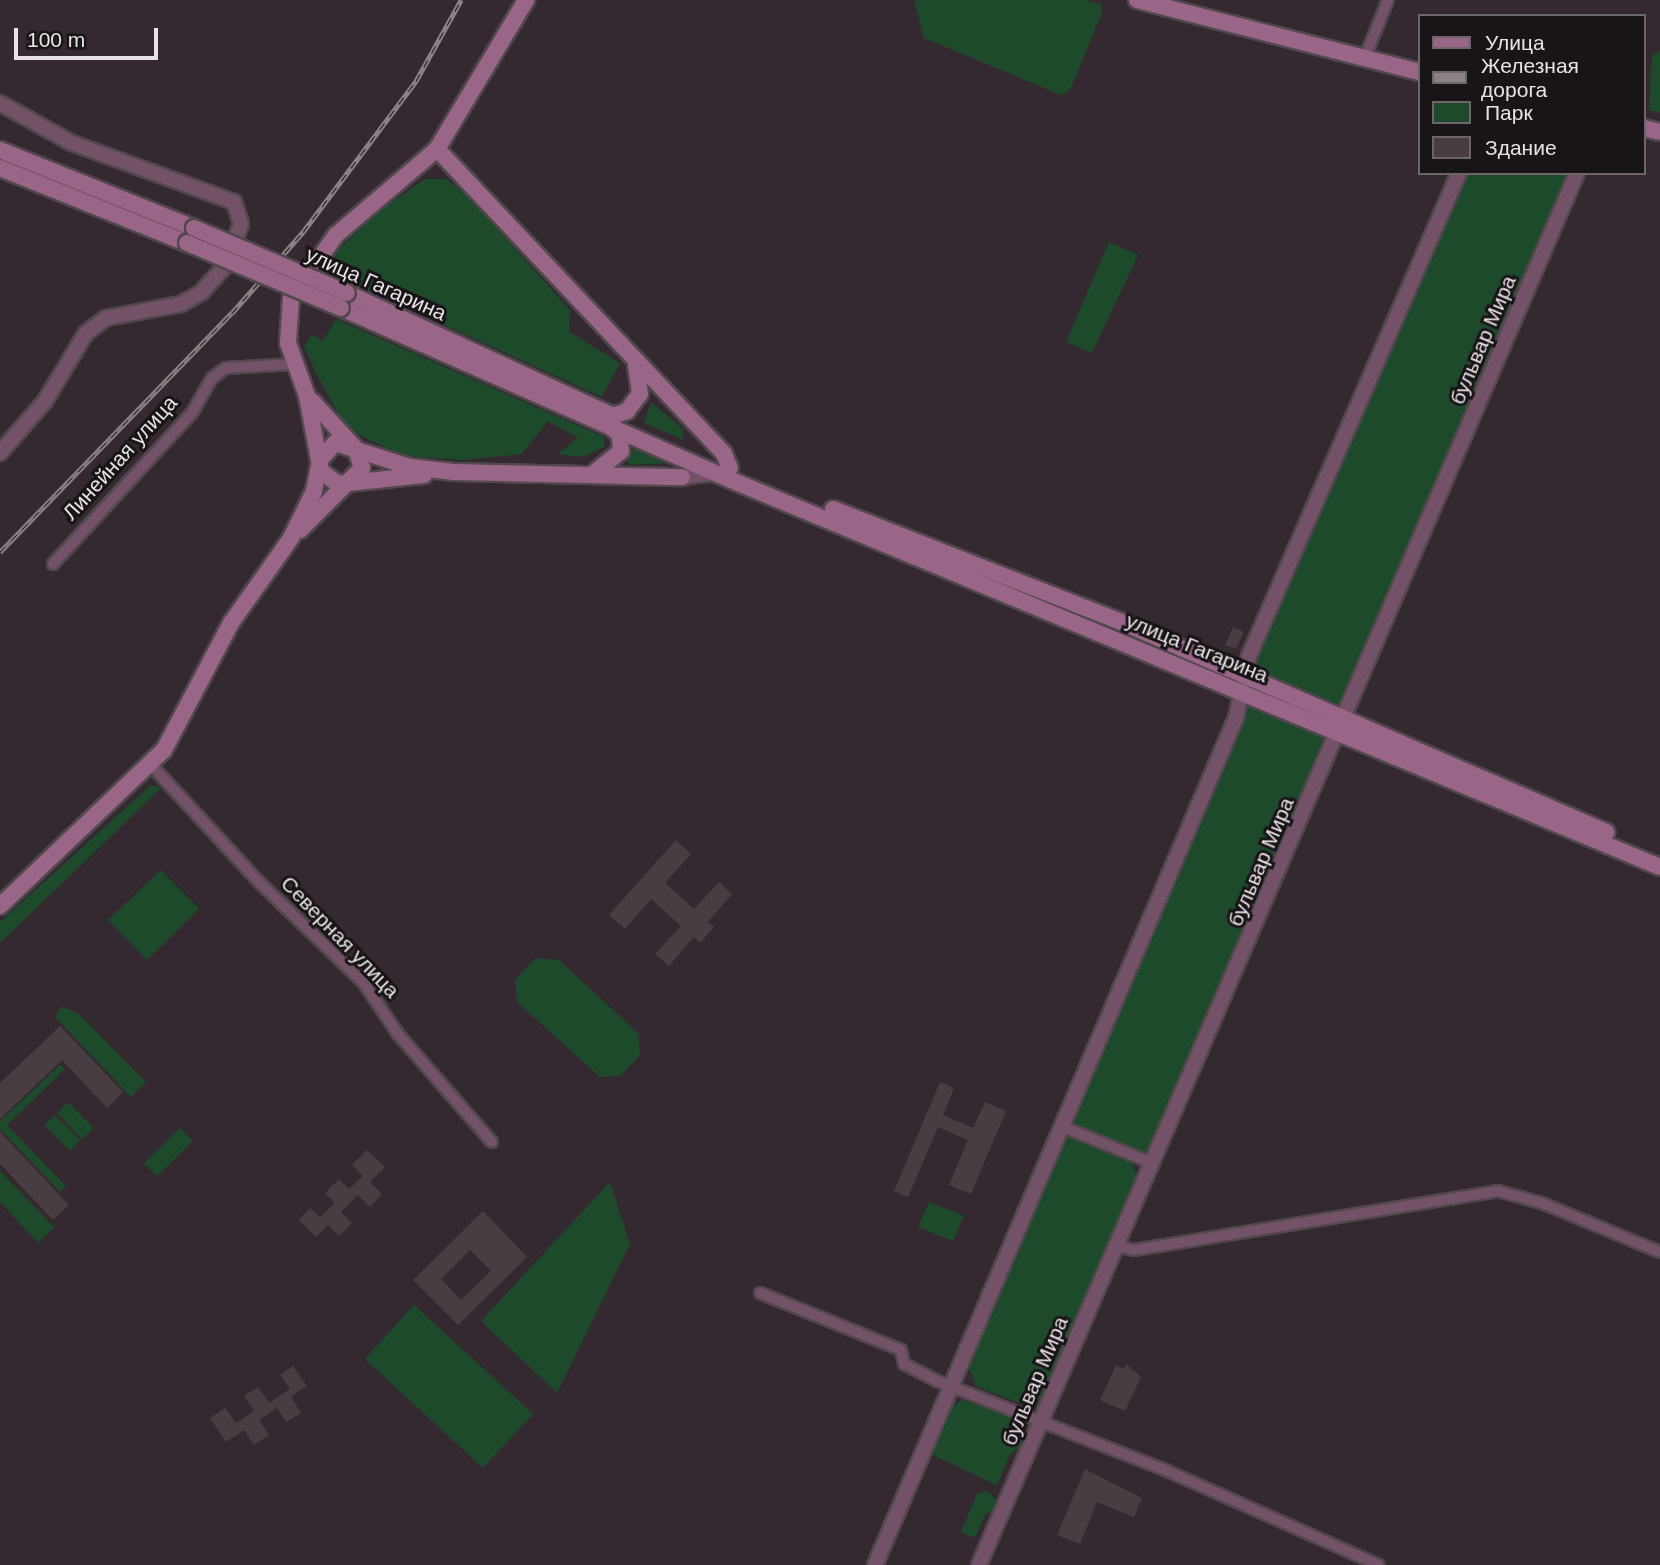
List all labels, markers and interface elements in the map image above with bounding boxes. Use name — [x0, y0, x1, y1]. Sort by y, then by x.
scale bar — [18, 14, 161, 58]
legend — [1418, 14, 1646, 175]
text: 100 m — [27, 28, 85, 51]
text: Улица — [1485, 31, 1545, 54]
text: Железная дорога — [1481, 54, 1579, 101]
text: Парк — [1485, 101, 1533, 124]
text: Здание — [1485, 136, 1557, 159]
street label: улица Гагарина — [302, 242, 450, 326]
street label: бульвар Мира — [1445, 272, 1521, 408]
street label: Линейная улица — [58, 391, 182, 525]
street label: улица Гагарина — [1122, 608, 1272, 688]
street label: бульвар Мира — [1223, 794, 1299, 930]
street label: Северная улица — [276, 871, 404, 1003]
street label: бульвар Мира — [997, 1313, 1073, 1449]

